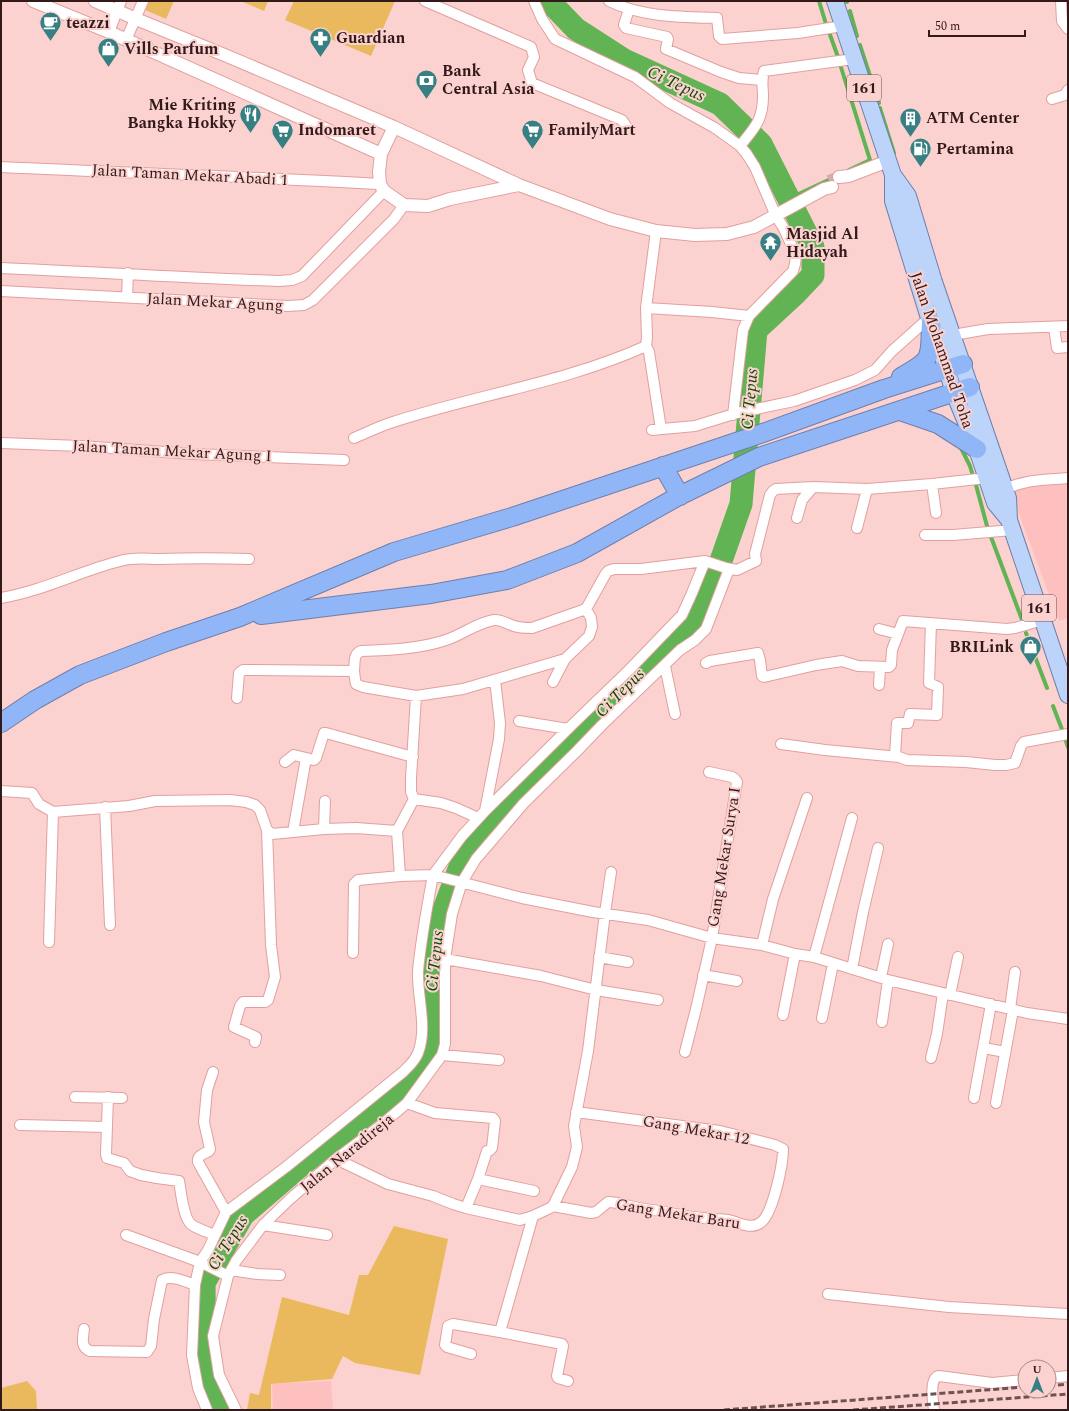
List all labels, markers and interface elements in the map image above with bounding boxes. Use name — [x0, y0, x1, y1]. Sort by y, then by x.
cafe icon: teazzi — [38, 10, 64, 43]
place label: teazzi — [66, 11, 110, 35]
scale bar — [929, 12, 1025, 38]
text: 50 m — [935, 17, 960, 36]
pharmacy icon: Guardian — [308, 25, 334, 58]
place label: Guardian — [336, 26, 405, 50]
shop icon: Vills Parfum — [95, 36, 121, 69]
place label: Vills Parfum — [124, 37, 219, 61]
place label: Bank Central Asia — [442, 59, 535, 101]
water label: Ci Tepus — [643, 59, 709, 109]
bank icon: Bank Central Asia — [413, 67, 439, 100]
road number: 161 — [847, 75, 881, 101]
place label: Mie Kriting Bangka Hokky — [127, 93, 237, 135]
restaurant icon: Mie Kriting Bangka Hokky — [238, 101, 264, 134]
building icon: ATM Center — [898, 105, 924, 138]
place label: ATM Center — [926, 106, 1019, 130]
supermarket icon: Indomaret — [270, 117, 296, 150]
supermarket icon: FamilyMart — [519, 117, 545, 150]
place label: Indomaret — [298, 118, 376, 142]
place label: FamilyMart — [548, 118, 636, 142]
fuel station icon: Pertamina — [907, 136, 933, 169]
place label: Pertamina — [936, 137, 1014, 161]
street label: Jalan Taman Mekar Abadi 1 — [91, 158, 289, 192]
place label: Masjid Al Hidayah — [786, 222, 859, 264]
temple icon: Masjid Al Hidayah — [758, 230, 784, 263]
street label: Jalan Mohammad Toha — [904, 268, 980, 432]
street label: Jalan Mekar Agung — [146, 286, 284, 318]
water label: Ci Tepus — [734, 367, 766, 431]
street label: Jalan Taman Mekar Agung I — [72, 434, 272, 468]
road number: 161 — [1022, 595, 1056, 621]
shop icon: BRILink — [1017, 634, 1043, 667]
place label: BRILink — [949, 635, 1014, 659]
water label: Ci Tepus — [589, 662, 651, 724]
street label: Gang Mekar Surya I — [701, 785, 747, 929]
water label: Ci Tepus — [419, 929, 451, 993]
street label: Jalan Naradireja — [295, 1107, 399, 1199]
street label: Gang Mekar 12 — [641, 1109, 751, 1151]
street label: Gang Mekar Baru — [614, 1192, 742, 1236]
water label: Ci Tepus — [201, 1210, 255, 1276]
north arrow — [1017, 1359, 1057, 1399]
text: U — [1032, 1361, 1042, 1378]

